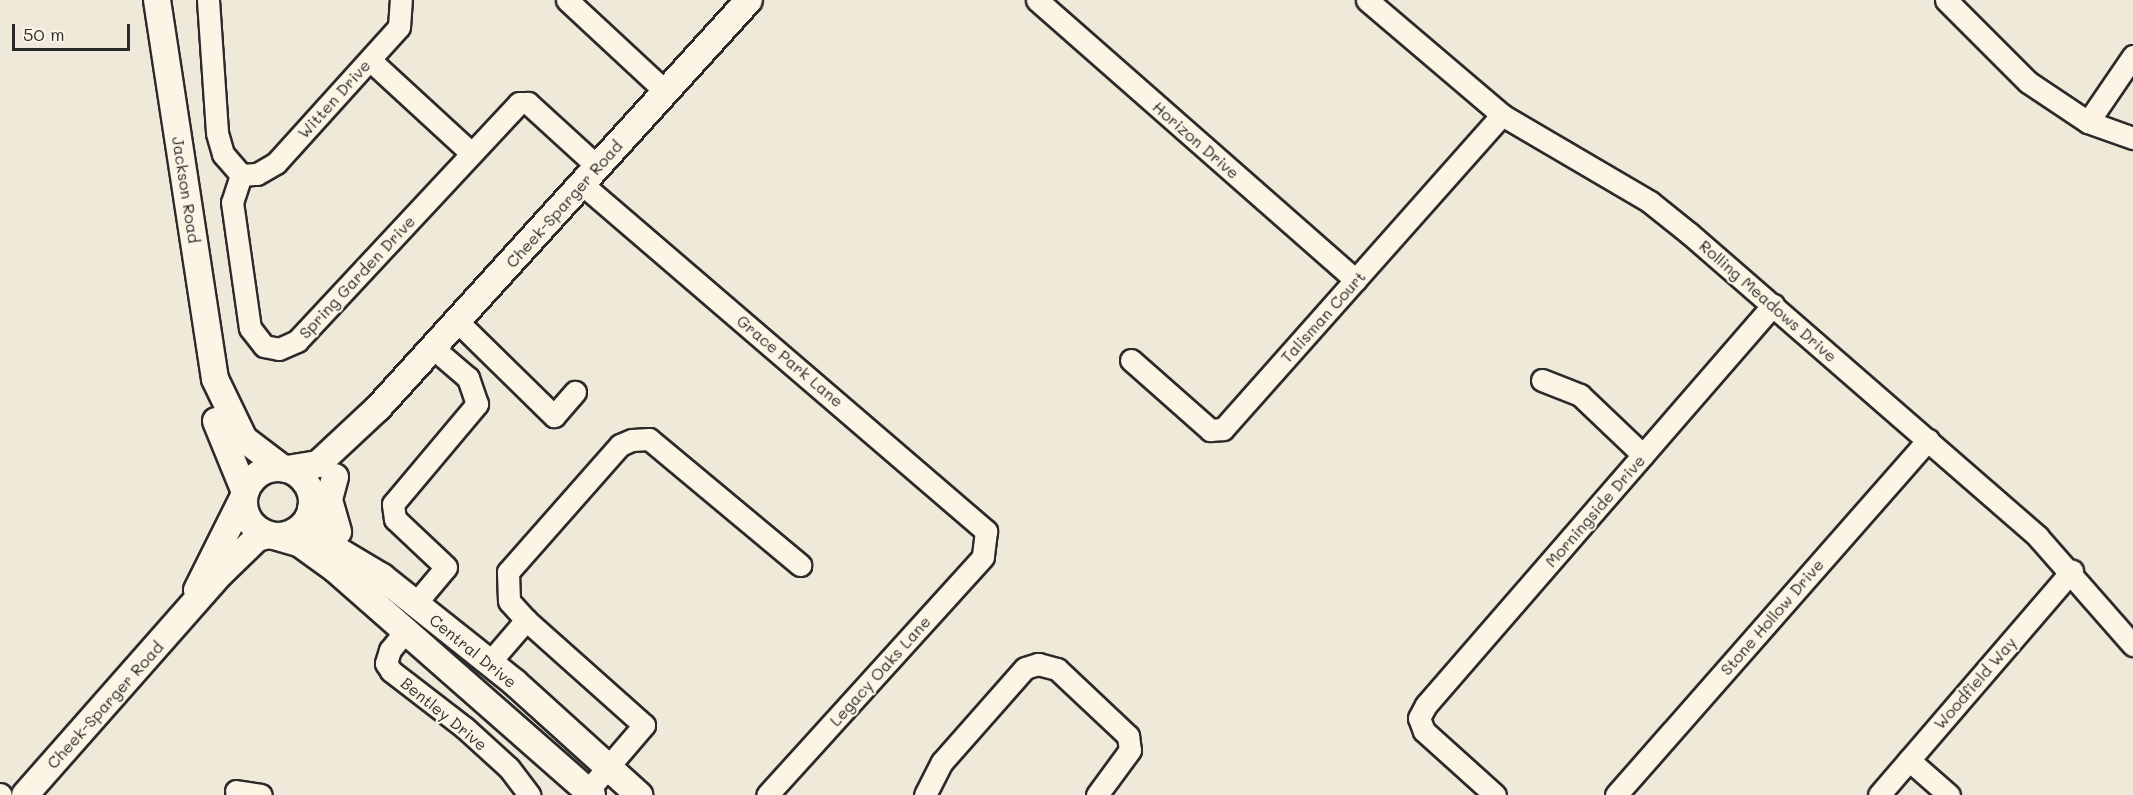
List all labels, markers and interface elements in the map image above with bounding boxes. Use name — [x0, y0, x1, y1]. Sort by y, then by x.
scale bar — [15, 12, 134, 50]
text: 50 m — [23, 22, 65, 46]
street label: Witten Drive — [294, 56, 374, 142]
street label: Horizon Drive — [1149, 97, 1243, 183]
street label: Jackson Road — [168, 135, 204, 245]
street label: Cheek-Sparger Road — [502, 136, 626, 272]
street label: Spring Garden Drive — [295, 211, 419, 343]
street label: Rolling Meadows Drive — [1695, 236, 1841, 366]
street label: Talisman Court — [1277, 267, 1369, 367]
street label: Grace Park Lane — [733, 311, 847, 411]
street label: Morningside Drive — [1541, 451, 1649, 571]
street label: Stone Hollow Drive — [1716, 555, 1828, 679]
street label: Central Drive — [426, 610, 520, 692]
street label: Legacy Oaks Lane — [825, 612, 935, 730]
street label: Woodfield Way — [1930, 633, 2020, 733]
street label: Cheek-Sparger Road — [43, 637, 167, 773]
street label: Bentley Drive — [397, 673, 491, 755]

